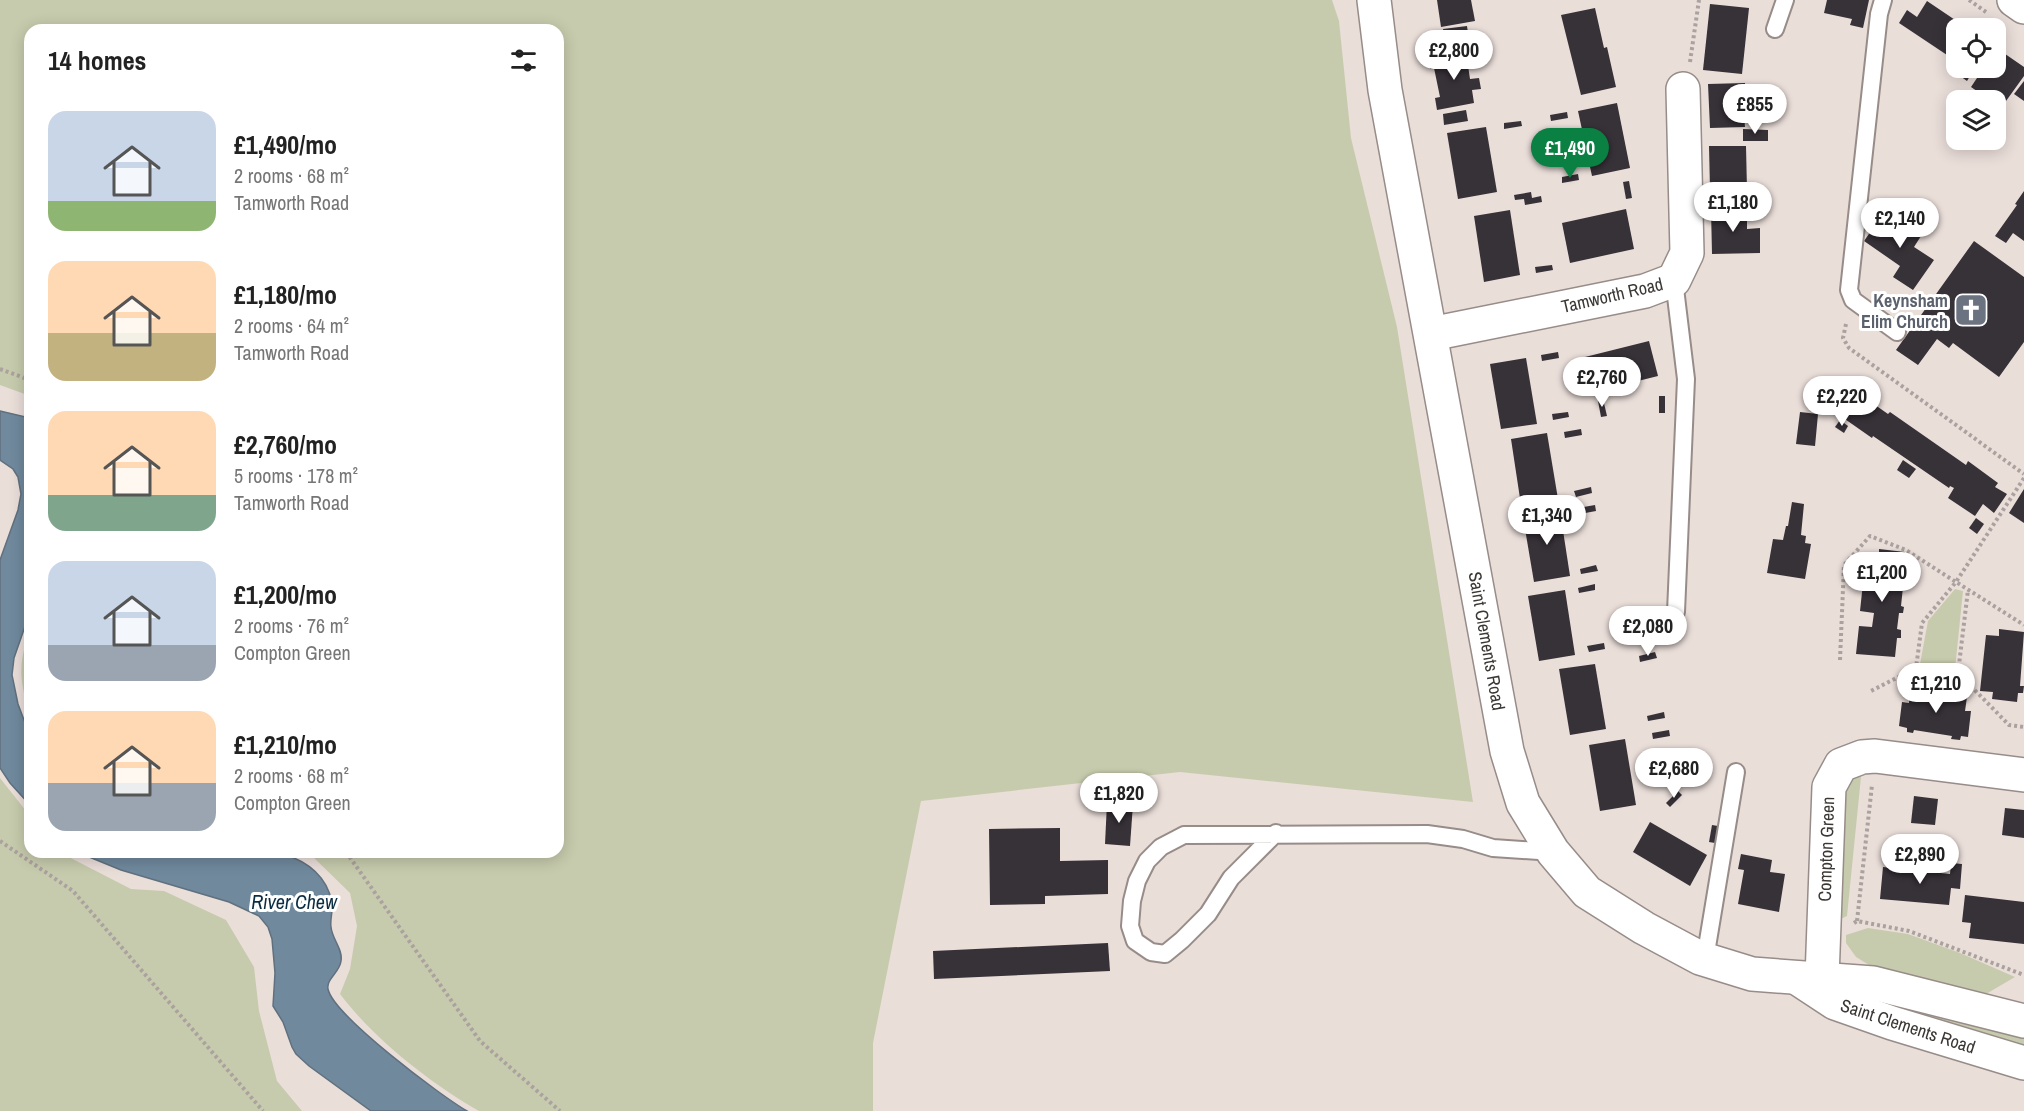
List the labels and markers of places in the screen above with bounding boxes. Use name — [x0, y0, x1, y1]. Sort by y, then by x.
pin: £2,800 — [1405, 30, 1503, 81]
pin: £855 — [1719, 84, 1791, 135]
pin: £1,490 — [1521, 128, 1619, 179]
pin: £1,180 — [1684, 182, 1782, 233]
pin: £2,140 — [1851, 198, 1949, 249]
place label: Keynsham Elim Church — [1861, 288, 1948, 334]
church icon: Keynsham Elim Church — [1953, 292, 1989, 328]
pin: £2,760 — [1553, 357, 1651, 408]
pin: £2,220 — [1793, 376, 1891, 427]
pin: £1,340 — [1498, 495, 1596, 546]
pin: £1,200 — [1833, 552, 1931, 603]
pin: £2,080 — [1599, 606, 1697, 657]
pin: £1,210 — [1887, 663, 1985, 714]
pin: £2,680 — [1625, 748, 1723, 799]
pin: £1,820 — [1070, 773, 1168, 824]
pin: £2,890 — [1871, 834, 1969, 885]

